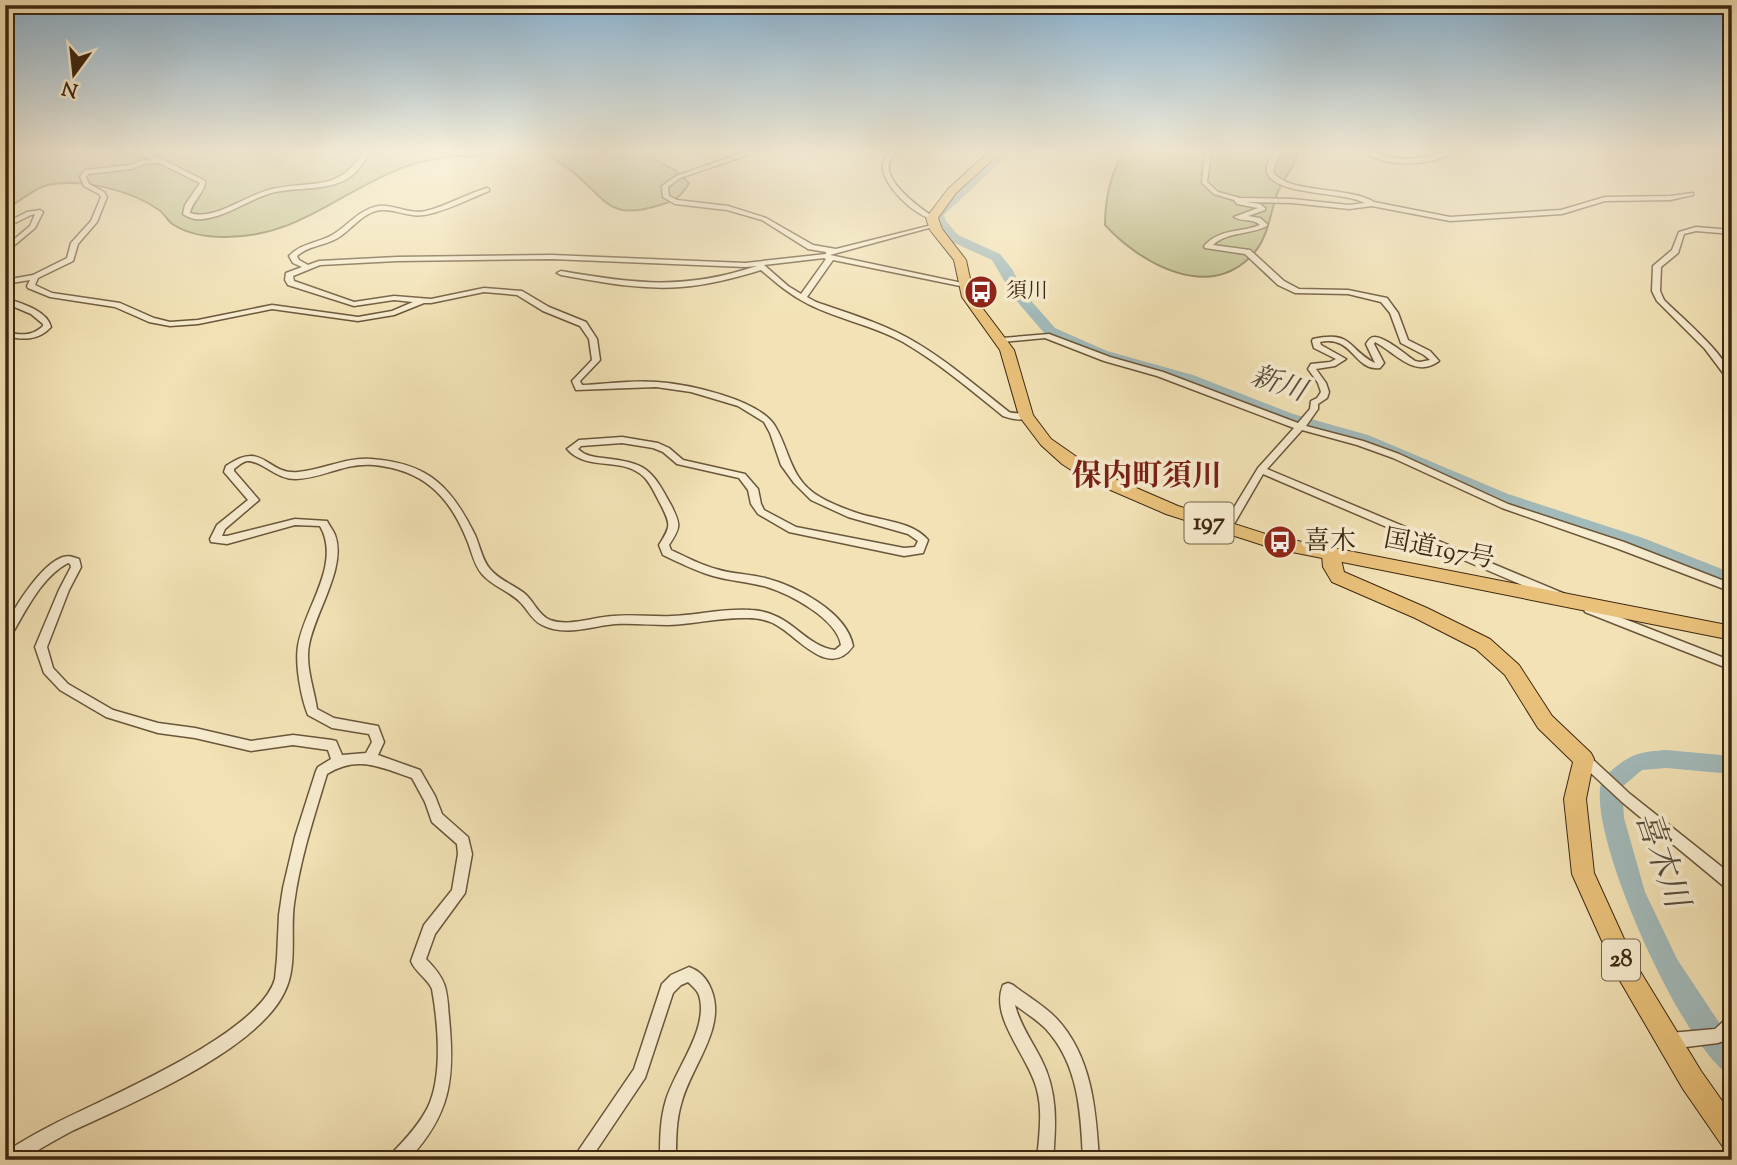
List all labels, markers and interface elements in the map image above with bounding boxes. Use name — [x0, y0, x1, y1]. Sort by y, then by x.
north arrow — [38, 38, 108, 108]
text: N — [59, 73, 81, 103]
bus stop icon: 須川 — [962, 273, 1000, 311]
place label: 須川 — [1006, 277, 1048, 307]
water label: 新川 — [1245, 357, 1314, 414]
district label: 保内町須川 — [1072, 456, 1222, 499]
road number: 197 — [1184, 502, 1234, 544]
street label: 国道197号 — [1380, 521, 1498, 579]
bus stop icon: 喜木 — [1261, 523, 1299, 561]
place label: 喜木 — [1304, 524, 1356, 561]
water label: 喜木川 — [1621, 805, 1700, 917]
road number: 28 — [1602, 940, 1640, 980]

